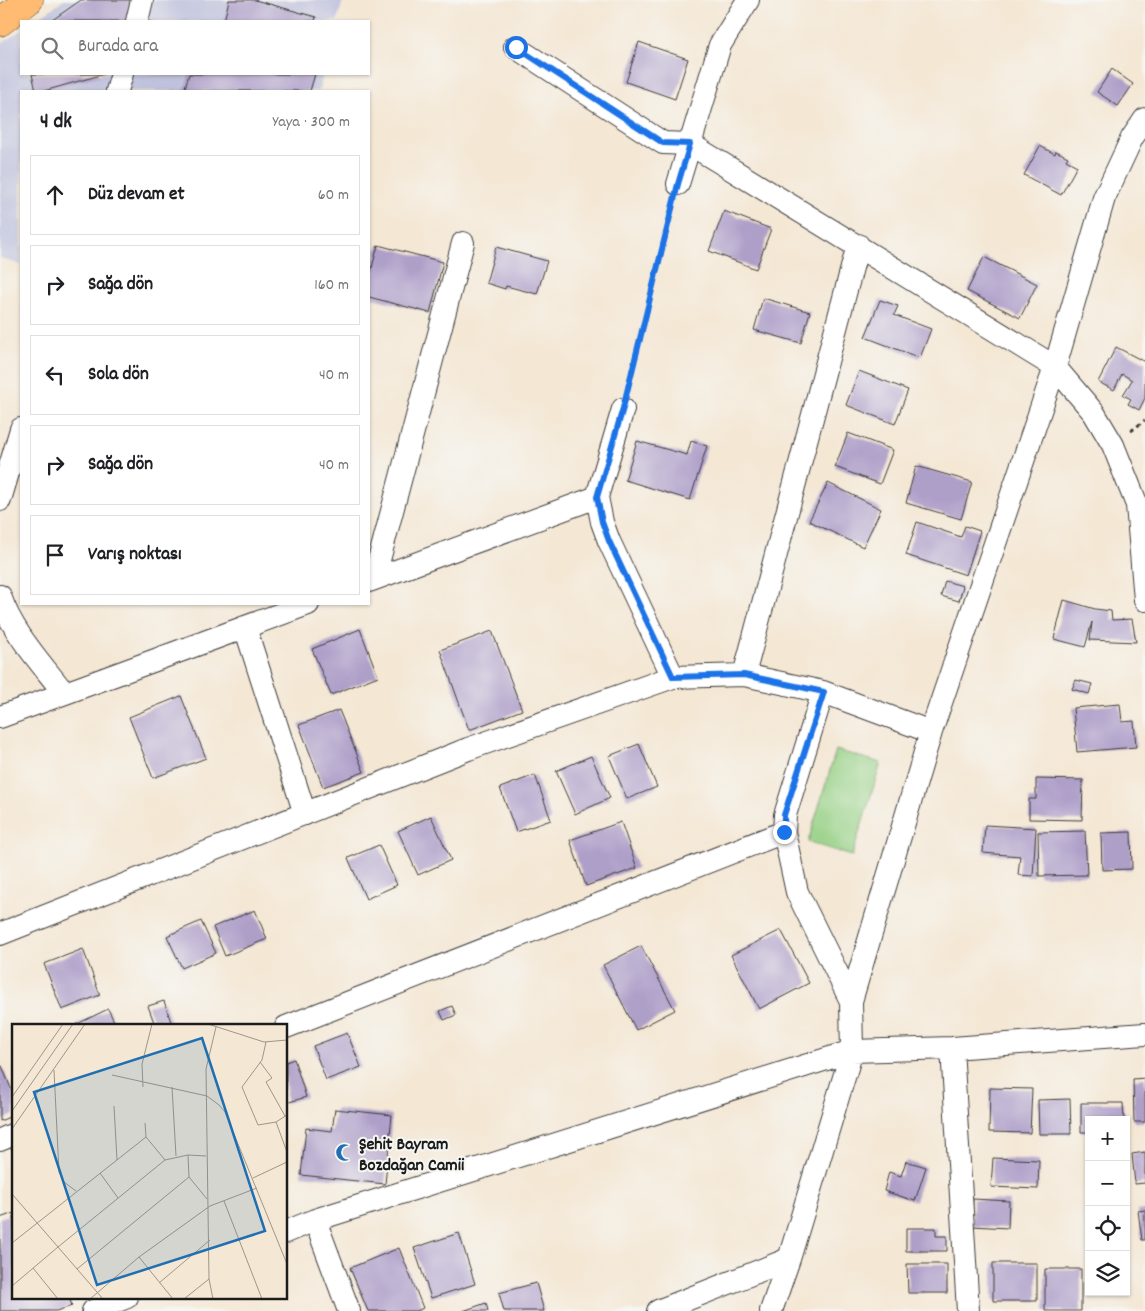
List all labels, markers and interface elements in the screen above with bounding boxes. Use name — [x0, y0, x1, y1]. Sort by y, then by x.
search box — [20, 20, 370, 75]
icon: search — [38, 34, 66, 62]
text: Burada ara — [78, 34, 158, 61]
route start — [505, 36, 528, 59]
text: 4 dk — [40, 108, 72, 138]
text: Yaya · 300 m — [272, 111, 350, 134]
icon: ahead — [41, 181, 69, 209]
text: Düz devam et — [88, 182, 184, 209]
text: 60 m — [318, 184, 349, 207]
icon: right — [41, 271, 69, 299]
text: Sağa dön — [88, 272, 153, 299]
text: 160 m — [314, 274, 349, 297]
icon: left — [41, 361, 69, 389]
text: Sola dön — [88, 362, 149, 389]
text: 40 m — [319, 364, 349, 387]
icon: right — [41, 451, 69, 479]
text: Sağa dön — [88, 452, 153, 479]
text: 40 m — [319, 454, 349, 477]
icon: arrive — [41, 541, 69, 569]
text: Varış noktası — [88, 542, 182, 569]
route end — [773, 821, 796, 844]
inset map — [12, 1024, 288, 1298]
map controls — [1085, 1116, 1130, 1296]
button: + — [1085, 1116, 1130, 1161]
place label: Şehit Bayram Bozdağan Camii — [359, 1133, 465, 1179]
mosque icon: Şehit Bayram Bozdağan Camii — [335, 1143, 355, 1163]
button: − — [1085, 1161, 1130, 1206]
button: locate — [1085, 1206, 1130, 1251]
button: layers — [1085, 1251, 1130, 1296]

